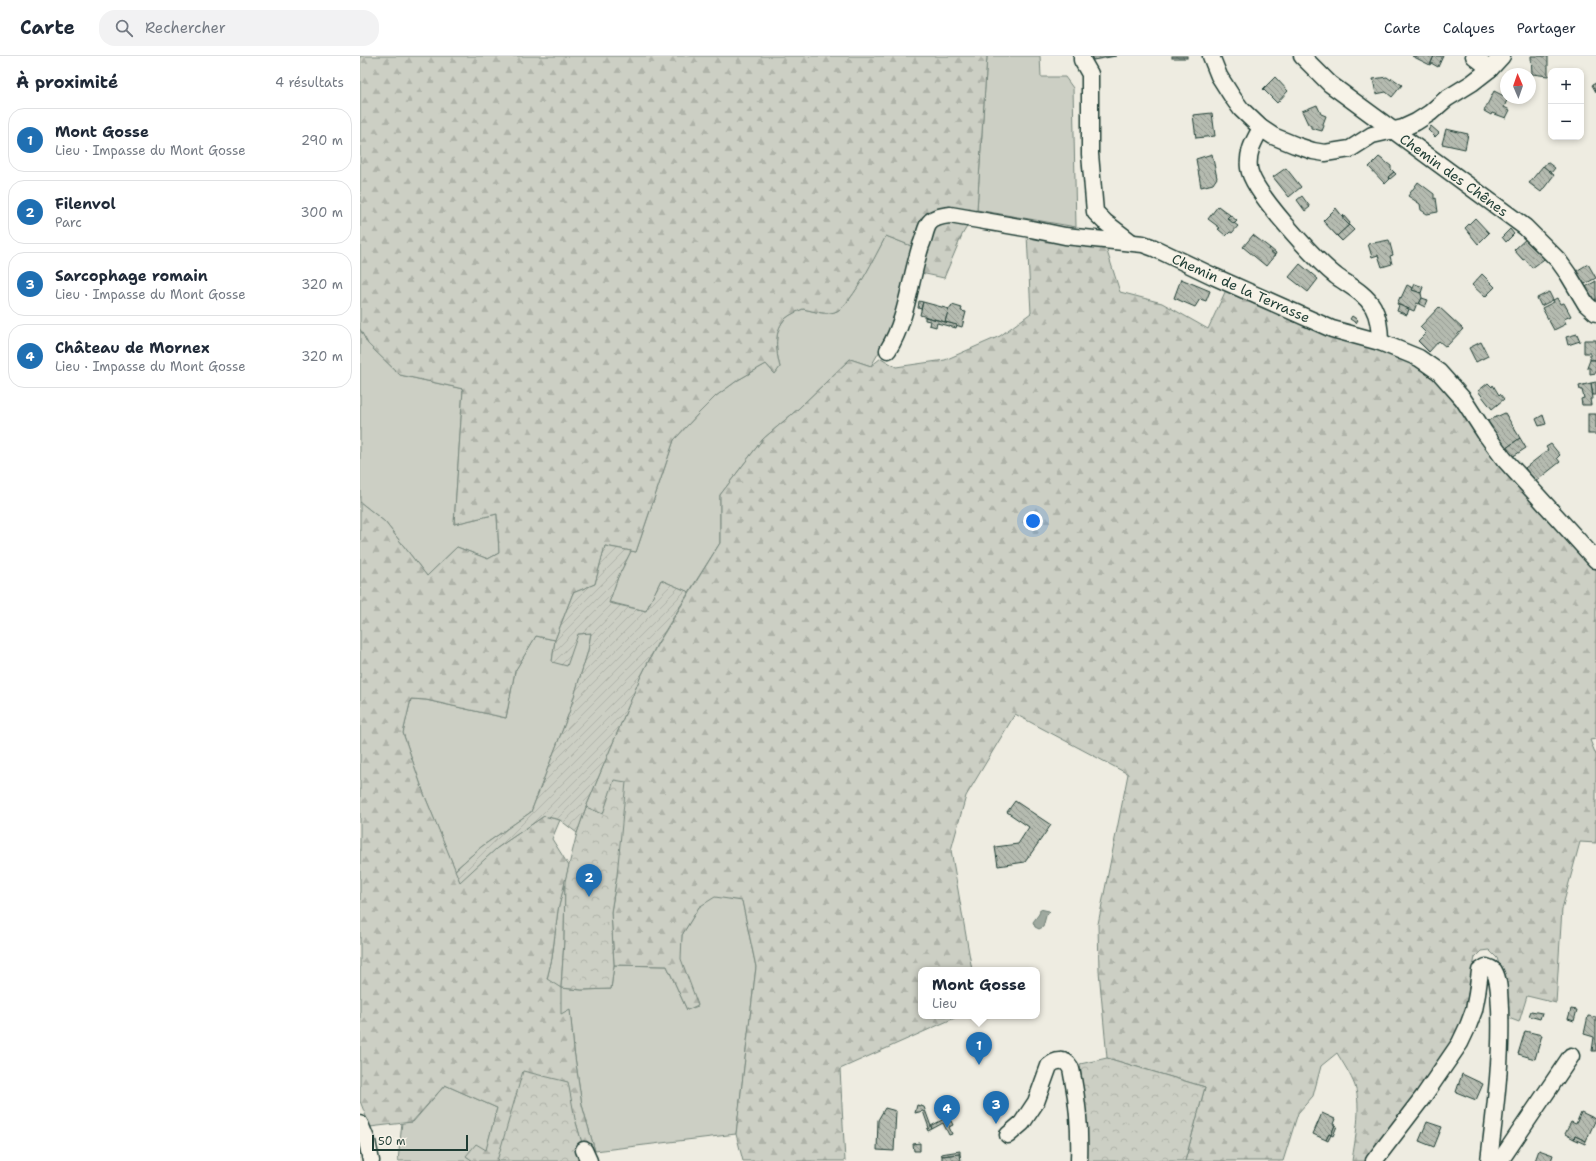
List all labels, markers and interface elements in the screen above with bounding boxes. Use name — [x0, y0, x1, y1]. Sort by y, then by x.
search box — [99, 10, 379, 46]
text: Carte — [20, 15, 75, 40]
icon: search — [113, 17, 135, 39]
text: Rechercher — [145, 18, 226, 38]
text: Carte — [1384, 19, 1421, 37]
text: Calques — [1443, 19, 1495, 37]
text: Partager — [1517, 19, 1576, 37]
north arrow — [1500, 68, 1536, 104]
map controls — [1548, 68, 1584, 140]
button: + — [1548, 68, 1584, 104]
text: À proximité — [16, 71, 118, 93]
text: 4 résultats — [275, 74, 344, 91]
button: − — [1548, 104, 1584, 140]
text: Mont Gosse — [55, 122, 149, 142]
street label: Chemin des Chênes — [1396, 130, 1512, 220]
text: 1 — [27, 132, 33, 149]
text: 290 m — [301, 132, 343, 149]
text: Lieu · Impasse du Mont Gosse — [55, 142, 246, 159]
text: Filenvol — [55, 194, 116, 214]
text: 2 — [25, 204, 35, 221]
text: 300 m — [300, 204, 343, 221]
text: Parc — [55, 214, 82, 231]
street label: Chemin de la Terrasse — [1169, 249, 1313, 327]
text: Sarcophage romain — [55, 266, 208, 286]
text: 3 — [25, 276, 35, 293]
text: 320 m — [301, 276, 343, 293]
text: Lieu · Impasse du Mont Gosse — [55, 286, 246, 303]
text: Château de Mornex — [55, 338, 210, 358]
text: 4 — [25, 348, 35, 365]
text: 320 m — [301, 348, 343, 365]
text: Lieu · Impasse du Mont Gosse — [55, 358, 246, 375]
your location — [1023, 511, 1043, 531]
pin: 2 — [576, 864, 602, 897]
popup — [918, 967, 1040, 1019]
text: Mont Gosse — [932, 975, 1026, 995]
text: Lieu — [932, 995, 957, 1012]
pin: 1 — [966, 1032, 992, 1065]
pin: 3 — [983, 1091, 1009, 1124]
pin: 4 — [934, 1095, 960, 1128]
scale bar — [372, 1133, 468, 1152]
text: 50 m — [378, 1134, 406, 1149]

